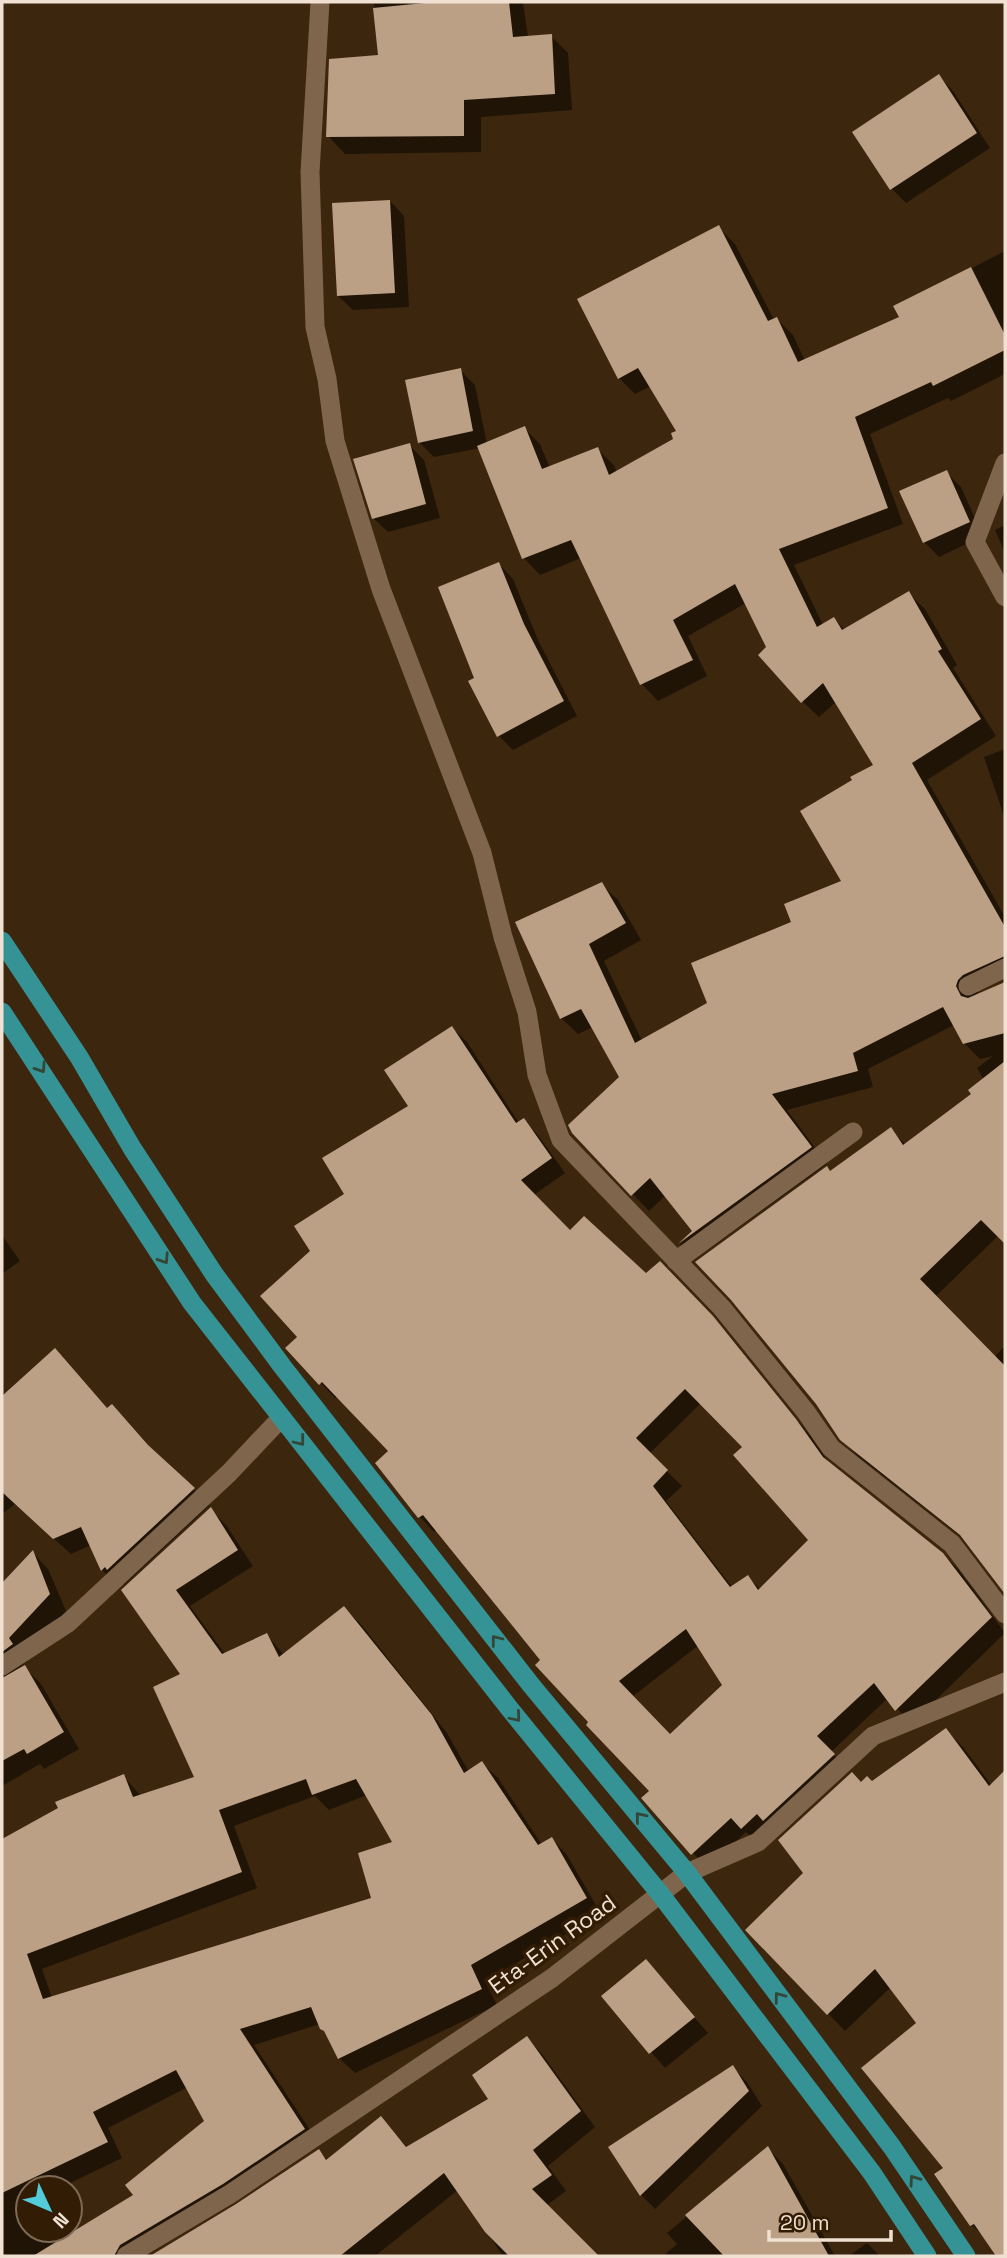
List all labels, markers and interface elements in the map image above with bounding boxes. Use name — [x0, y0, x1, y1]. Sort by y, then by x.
one-way arrow — [32, 1060, 45, 1073]
one-way arrow — [156, 1251, 169, 1264]
one-way arrow — [291, 1434, 304, 1446]
one-way arrow — [492, 1636, 505, 1648]
one-way arrow — [508, 1708, 520, 1721]
one-way arrow — [636, 1812, 648, 1825]
street label: Eta-Erin Road — [482, 1888, 622, 2000]
one-way arrow — [775, 1992, 787, 2004]
north arrow — [14, 2174, 84, 2244]
one-way arrow — [910, 2175, 922, 2188]
scale bar — [769, 2198, 892, 2242]
text: N — [47, 2207, 74, 2234]
text: 20 m — [780, 2209, 830, 2236]

